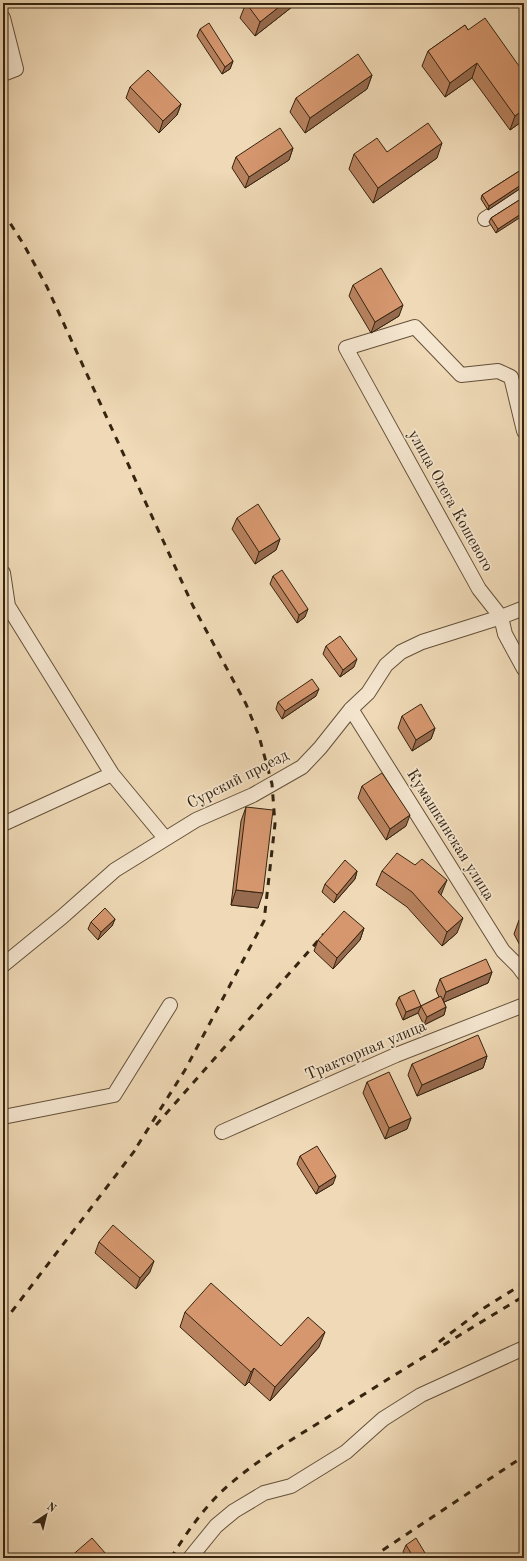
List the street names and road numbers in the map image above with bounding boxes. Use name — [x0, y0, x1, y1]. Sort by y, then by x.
street label: улица Олега Кошевого — [404, 428, 496, 575]
street label: Сурский проезд — [185, 748, 291, 812]
street label: Кумашкинская улица — [403, 767, 497, 904]
street label: Тракторная улица — [303, 1018, 429, 1084]

